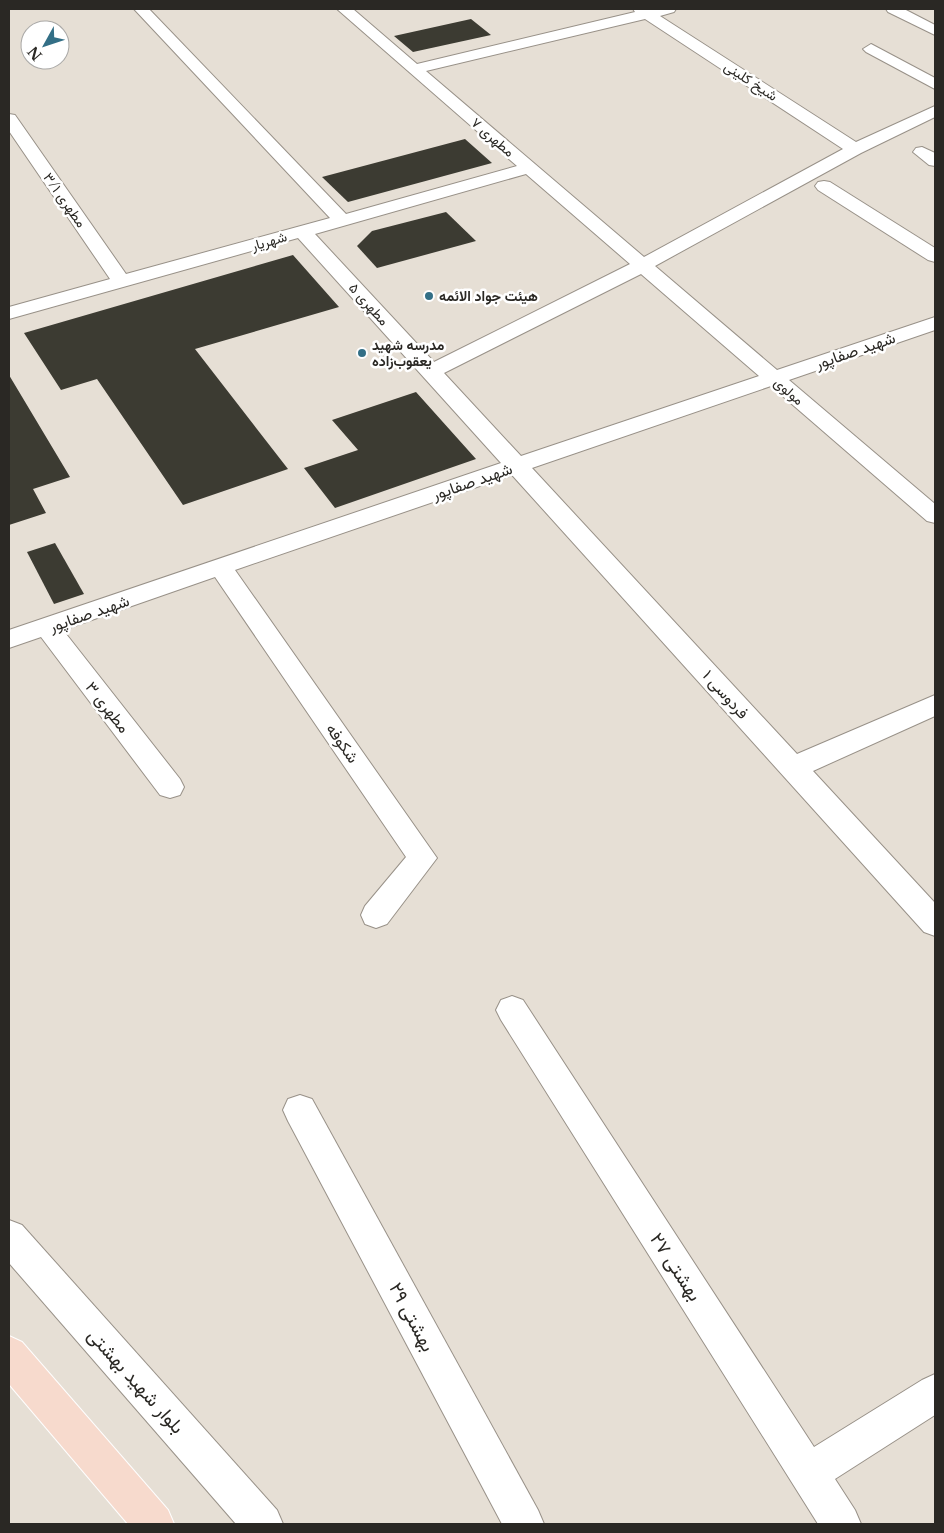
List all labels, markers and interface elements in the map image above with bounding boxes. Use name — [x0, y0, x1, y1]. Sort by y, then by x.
north arrow — [20, 20, 70, 70]
text: N — [24, 43, 46, 64]
street label: شیخ کلینی — [720, 57, 781, 107]
street label: مطهری ۷ — [468, 113, 518, 161]
street label: مطهری ۳/۱ — [40, 169, 90, 231]
street label: شهریار — [248, 227, 289, 255]
street label: مطهری ۵ — [345, 279, 393, 329]
place label: هیئت جواد الائمه — [439, 287, 538, 305]
marker: هیئت جواد الائمه — [423, 290, 435, 302]
street label: شهید صفاپور — [811, 327, 898, 375]
place label: مدرسه شهید یعقوب‌زاده — [372, 336, 445, 370]
marker: مدرسه شهید یعقوب‌زاده — [356, 347, 368, 359]
street label: مولوی — [770, 373, 808, 409]
street label: شهید صفاپور — [428, 458, 515, 506]
street label: شهید صفاپور — [45, 590, 132, 638]
street label: فردوسی ۱ — [698, 665, 753, 723]
street label: مطهری ۳ — [81, 677, 134, 737]
street label: شکوفه — [322, 719, 364, 767]
street label: بهشتی ۲۷ — [645, 1229, 707, 1305]
street label: بهشتی ۲۹ — [384, 1279, 440, 1355]
street label: بلوار شهید بهشتی — [83, 1324, 189, 1438]

